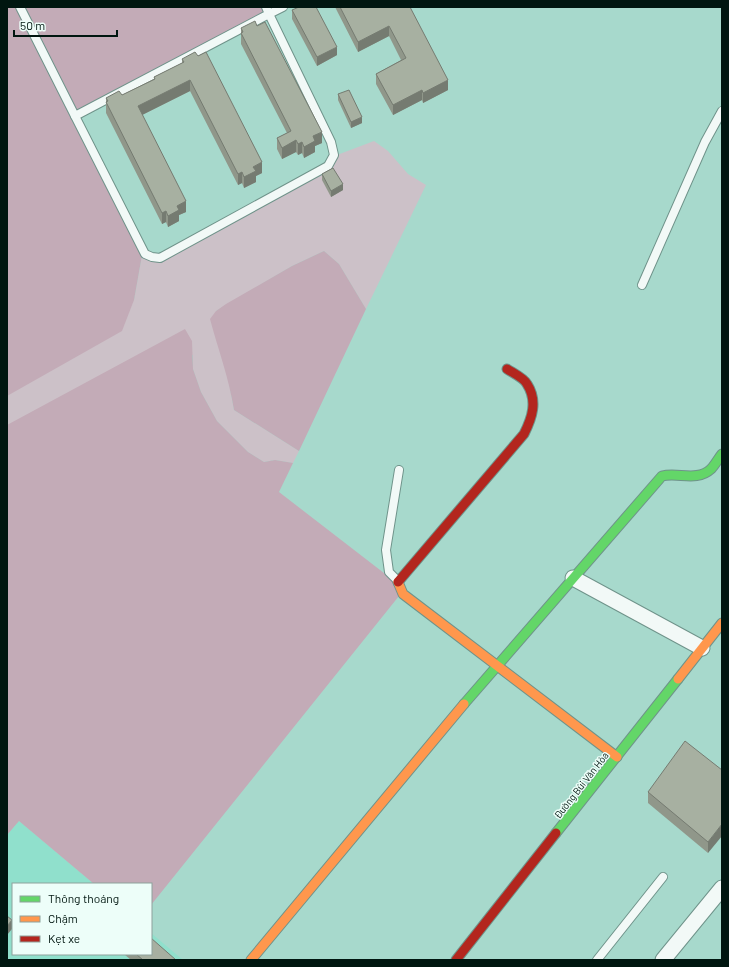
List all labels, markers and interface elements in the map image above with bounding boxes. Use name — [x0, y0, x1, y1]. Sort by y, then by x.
scale bar — [14, 12, 117, 38]
text: 50 m — [20, 18, 45, 32]
street label: Đường Bùi Văn Hòa — [551, 749, 611, 821]
legend — [12, 883, 152, 955]
text: Thông thoáng — [48, 891, 119, 905]
text: Chậm — [48, 911, 78, 925]
text: Kẹt xe — [48, 931, 80, 945]

